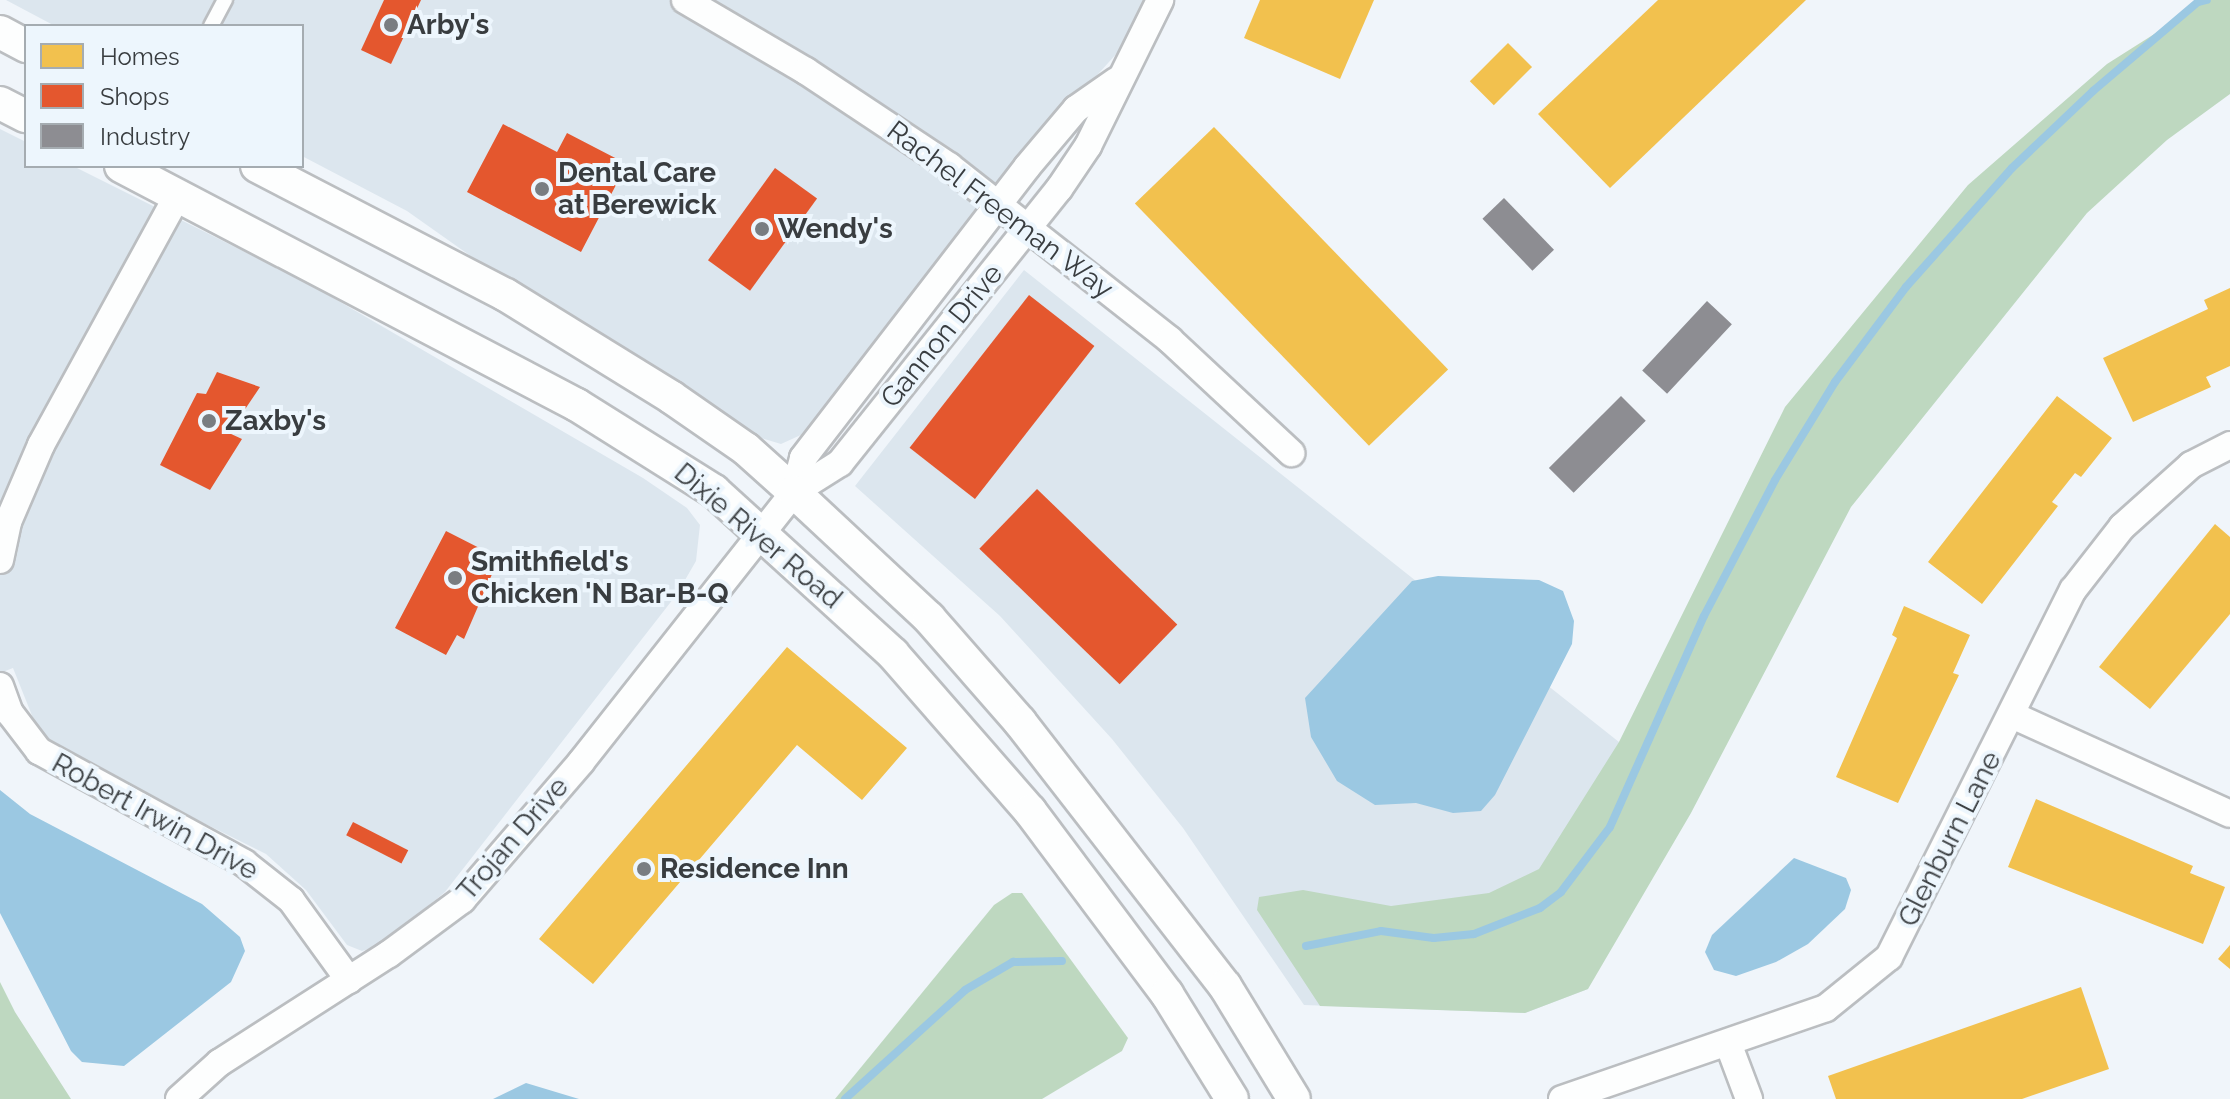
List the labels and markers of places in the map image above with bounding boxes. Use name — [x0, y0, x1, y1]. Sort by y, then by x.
place label: Arby's — [407, 8, 489, 42]
marker: Arby's — [382, 16, 400, 34]
place label: Dental Care at Berewick — [558, 156, 717, 222]
marker: Dental Care at Berewick — [533, 180, 551, 198]
place label: Wendy's — [778, 212, 893, 246]
marker: Wendy's — [753, 220, 771, 238]
place label: Zaxby's — [225, 404, 326, 438]
marker: Zaxby's — [200, 412, 218, 430]
place label: Smithfield's Chicken 'N Bar-B-Q — [471, 545, 729, 611]
marker: Smithfield's Chicken 'N Bar-B-Q — [446, 569, 464, 587]
place label: Residence Inn — [660, 852, 849, 886]
marker: Residence Inn — [635, 860, 653, 878]

